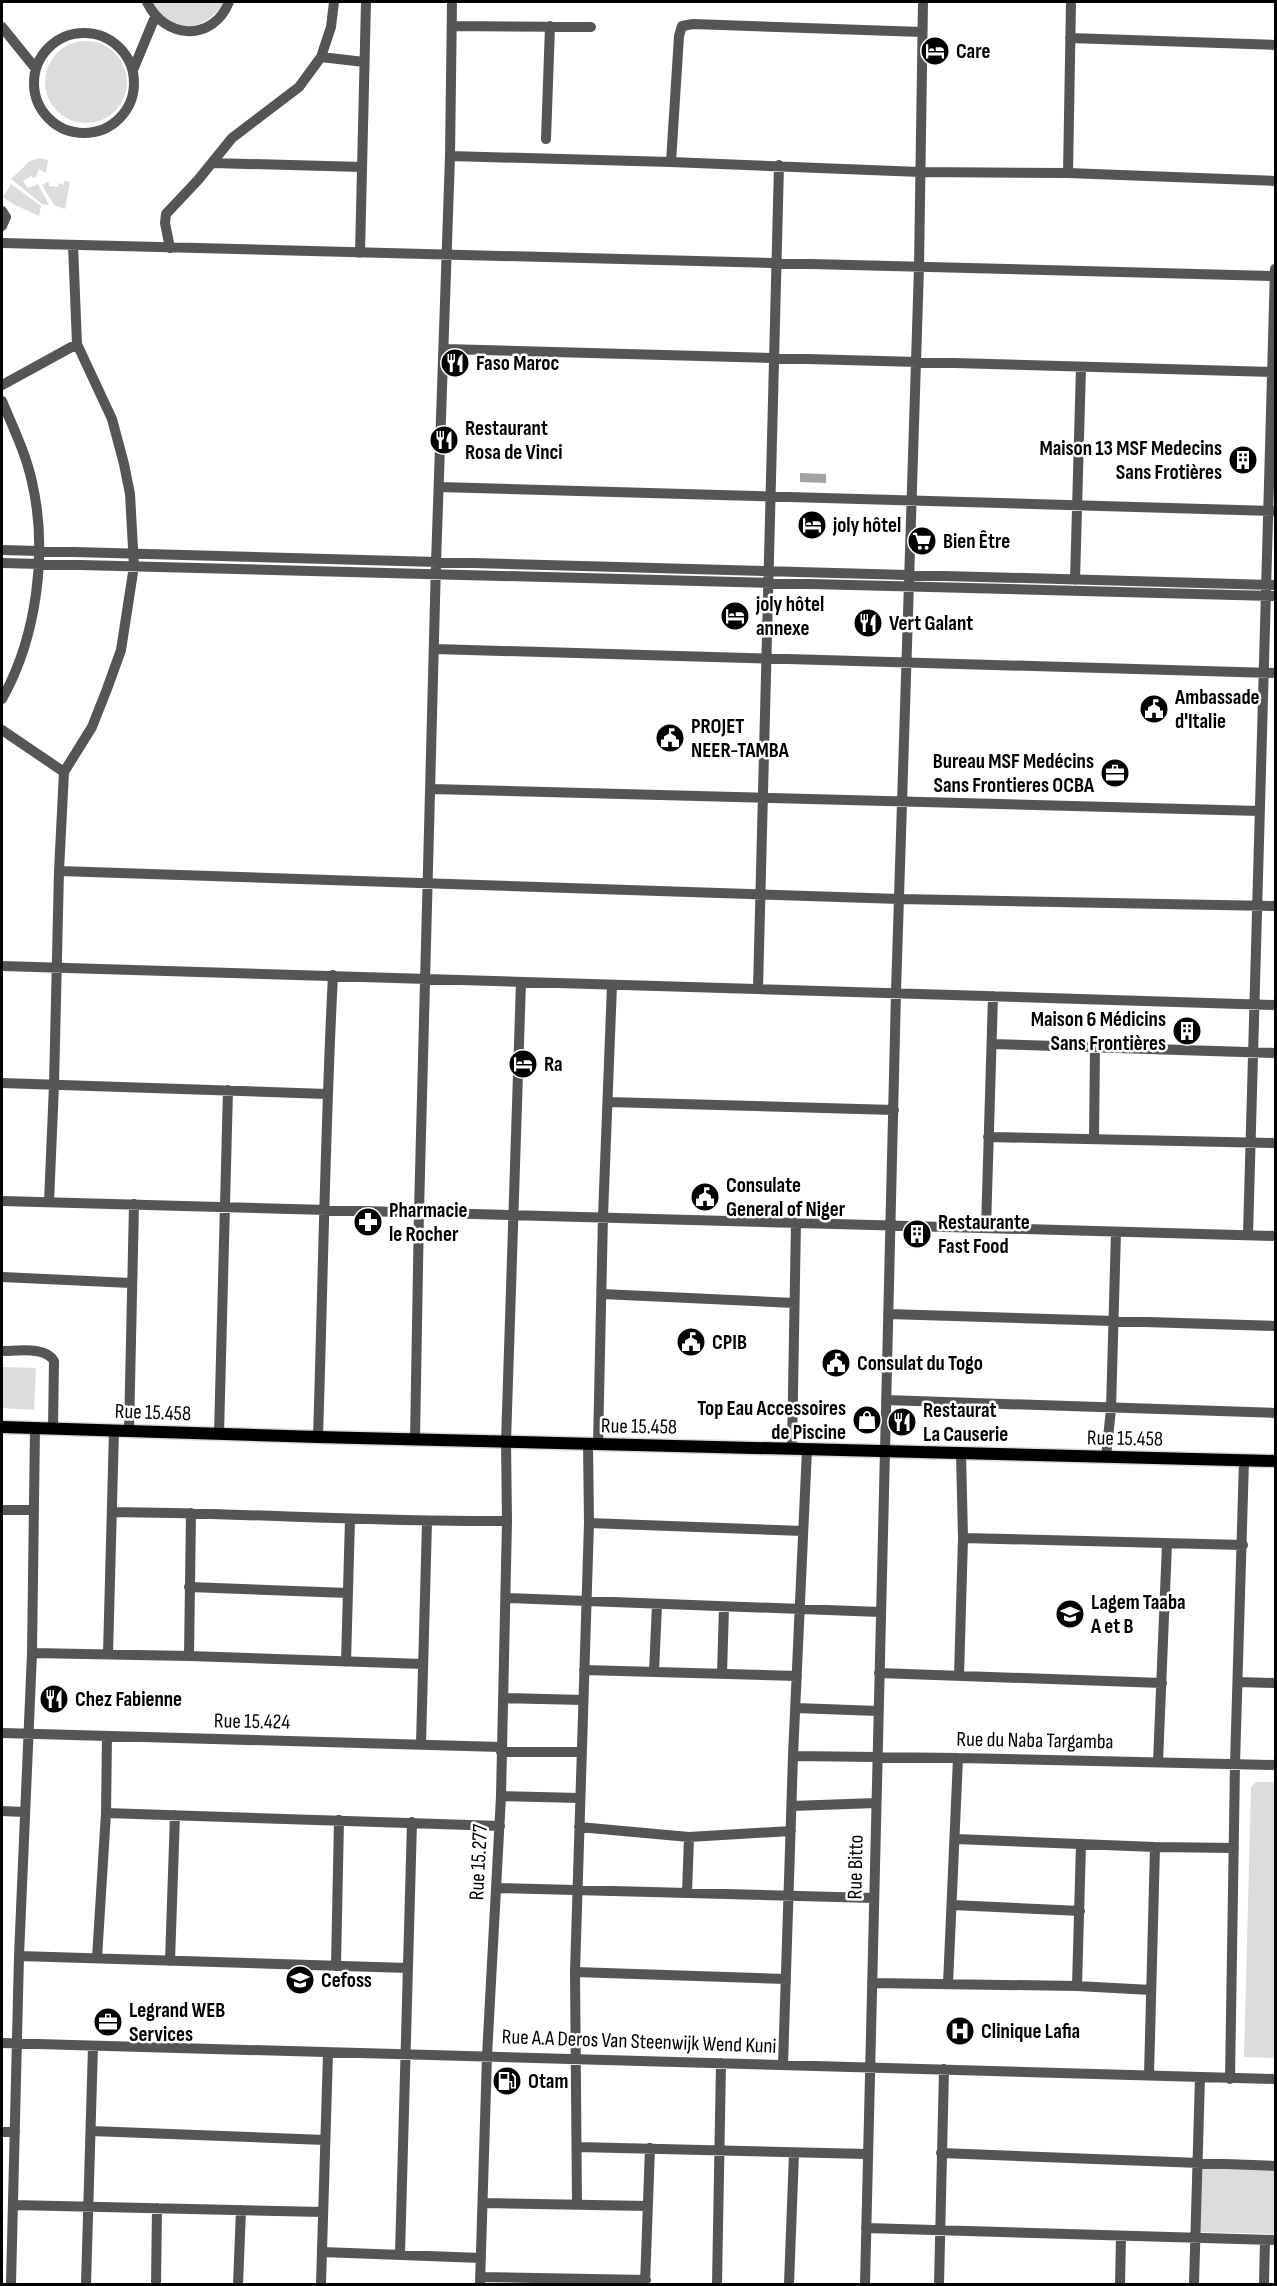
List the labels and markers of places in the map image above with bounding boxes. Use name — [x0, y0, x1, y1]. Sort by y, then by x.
hotel icon: Care — [919, 35, 951, 67]
place label: Care — [956, 39, 990, 64]
restaurant icon: Faso Maroc — [439, 347, 471, 379]
place label: Faso Maroc — [476, 351, 559, 376]
place label: Restaurant Rosa de Vinci — [465, 416, 563, 465]
restaurant icon: Restaurant Rosa de Vinci — [428, 424, 460, 456]
place label: Maison 13 MSF Medecins Sans Frotières — [1039, 436, 1222, 485]
building icon: Maison 13 MSF Medecins Sans Frotières — [1227, 444, 1259, 476]
hotel icon: joly hôtel — [796, 509, 828, 541]
place label: joly hôtel — [832, 513, 901, 538]
supermarket icon: Bien Être — [906, 525, 938, 557]
place label: Bien Être — [943, 529, 1010, 554]
place label: joly hôtel annexe — [755, 592, 824, 641]
hotel icon: joly hôtel annexe — [719, 600, 751, 632]
restaurant icon: Vert Galant — [852, 607, 884, 639]
place label: Vert Galant — [889, 611, 973, 636]
place label: Ambassade d'Italie — [1174, 685, 1260, 734]
public building icon: Ambassade d'Italie — [1138, 693, 1170, 725]
place label: PROJET NEER-TAMBA — [691, 714, 790, 763]
public building icon: PROJET NEER-TAMBA — [654, 722, 686, 754]
place label: Bureau MSF Medécins Sans Frontieres OCBA — [933, 749, 1095, 798]
office icon: Bureau MSF Medécins Sans Frontieres OCBA — [1099, 757, 1131, 789]
place label: Maison 6 Médicins Sans Frontières — [1031, 1007, 1166, 1056]
building icon: Maison 6 Médicins Sans Frontières — [1171, 1015, 1203, 1047]
hotel icon: Ra — [507, 1048, 539, 1080]
place label: Ra — [544, 1052, 563, 1077]
place label: Consulate General of Niger — [726, 1173, 846, 1222]
public building icon: Consulate General of Niger — [689, 1181, 721, 1213]
place label: Pharmacie le Rocher — [389, 1198, 468, 1247]
pharmacy icon: Pharmacie le Rocher — [352, 1206, 384, 1238]
place label: Restaurante Fast Food — [938, 1210, 1030, 1259]
building icon: Restaurante Fast Food — [901, 1218, 933, 1250]
public building icon: CPIB — [675, 1326, 707, 1358]
place label: CPIB — [712, 1330, 747, 1355]
public building icon: Consulat du Togo — [820, 1347, 852, 1379]
place label: Consulat du Togo — [857, 1351, 983, 1376]
place label: Top Eau Accessoires de Piscine — [697, 1396, 846, 1445]
place label: Restaurat La Causerie — [923, 1398, 1008, 1447]
shop icon: Top Eau Accessoires de Piscine — [851, 1404, 883, 1436]
restaurant icon: Restaurat La Causerie — [886, 1406, 918, 1438]
place label: Lagem Taaba A et B — [1090, 1590, 1186, 1639]
school or university icon: Lagem Taaba A et B — [1054, 1598, 1086, 1630]
restaurant icon: Chez Fabienne — [38, 1683, 70, 1715]
place label: Chez Fabienne — [75, 1687, 182, 1712]
school or university icon: Cefoss — [284, 1964, 316, 1996]
place label: Cefoss — [321, 1968, 372, 1993]
place label: Legrand WEB Services — [129, 1998, 225, 2047]
office icon: Legrand WEB Services — [92, 2006, 124, 2038]
hospital icon: Clinique Lafia — [944, 2015, 976, 2047]
place label: Clinique Lafia — [981, 2019, 1080, 2044]
fuel station icon: Otam — [491, 2065, 523, 2097]
place label: Otam — [528, 2069, 568, 2094]

